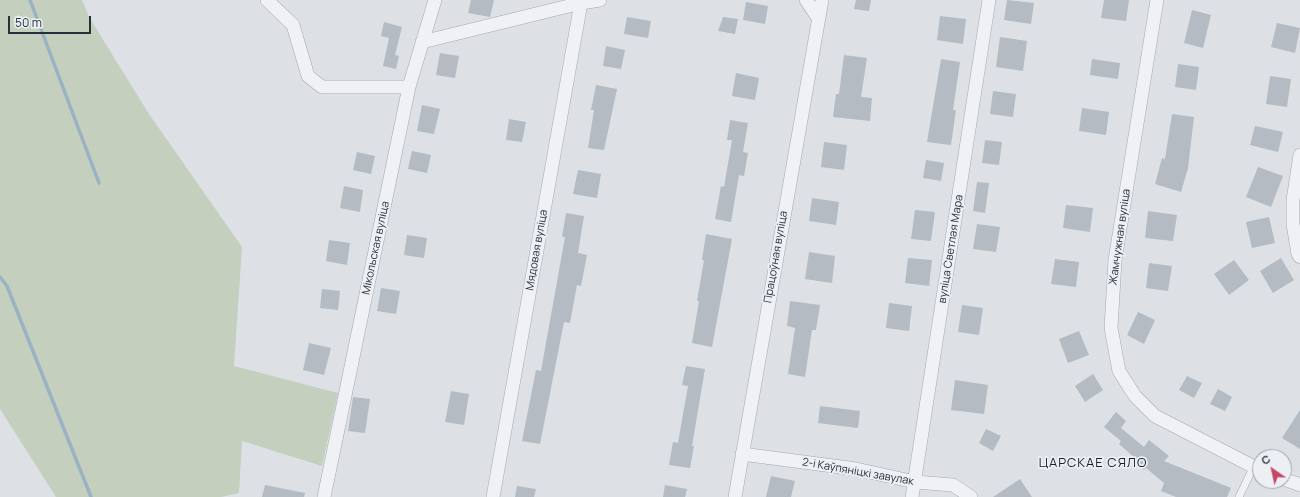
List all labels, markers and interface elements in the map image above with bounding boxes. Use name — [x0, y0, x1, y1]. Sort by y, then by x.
scale bar — [10, 8, 93, 34]
text: 50 m — [15, 14, 42, 31]
street label: Жамчужная вуліца — [1107, 188, 1133, 286]
street label: вуліца Светлая Мара — [936, 194, 966, 304]
street label: Мікольская вуліца — [360, 200, 392, 296]
street label: Мядовая вуліца — [523, 208, 551, 292]
street label: Працоўная вуліца — [761, 210, 791, 304]
north arrow — [1252, 449, 1292, 489]
text: С — [1258, 451, 1273, 468]
district label: ЦАРСКАЕ СЯЛО — [1039, 455, 1147, 471]
street label: 2-і Каўпяніцкі завулак — [801, 456, 915, 488]

